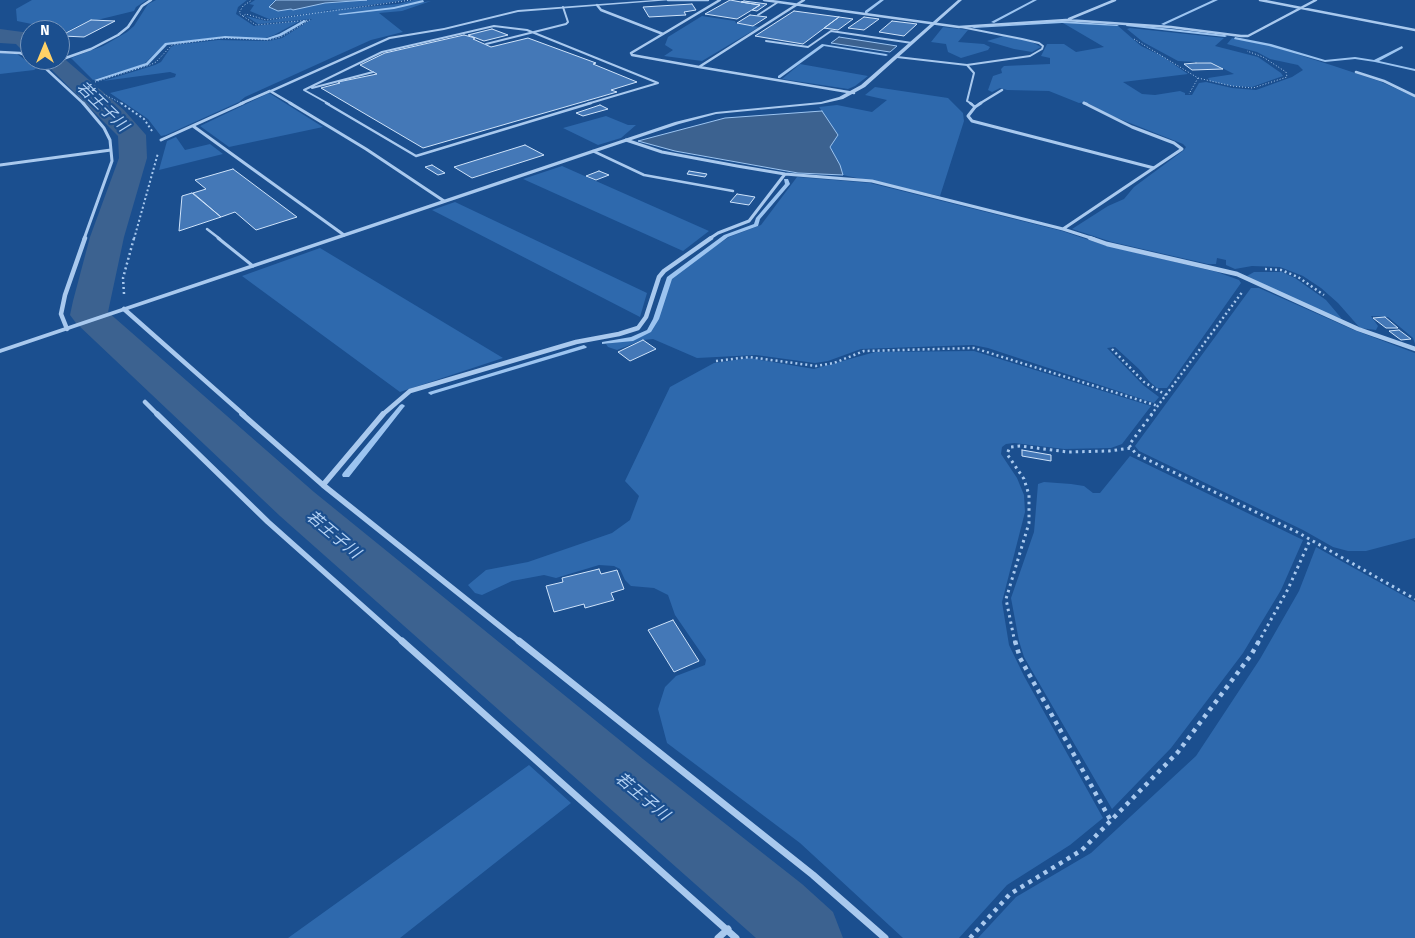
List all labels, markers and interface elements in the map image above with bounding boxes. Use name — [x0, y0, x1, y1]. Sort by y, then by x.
north arrow — [20, 20, 70, 70]
text: N — [40, 22, 50, 39]
water label: 若王子川 — [72, 78, 132, 136]
water label: 若王子川 — [302, 507, 364, 563]
water label: 若王子川 — [611, 769, 673, 825]

